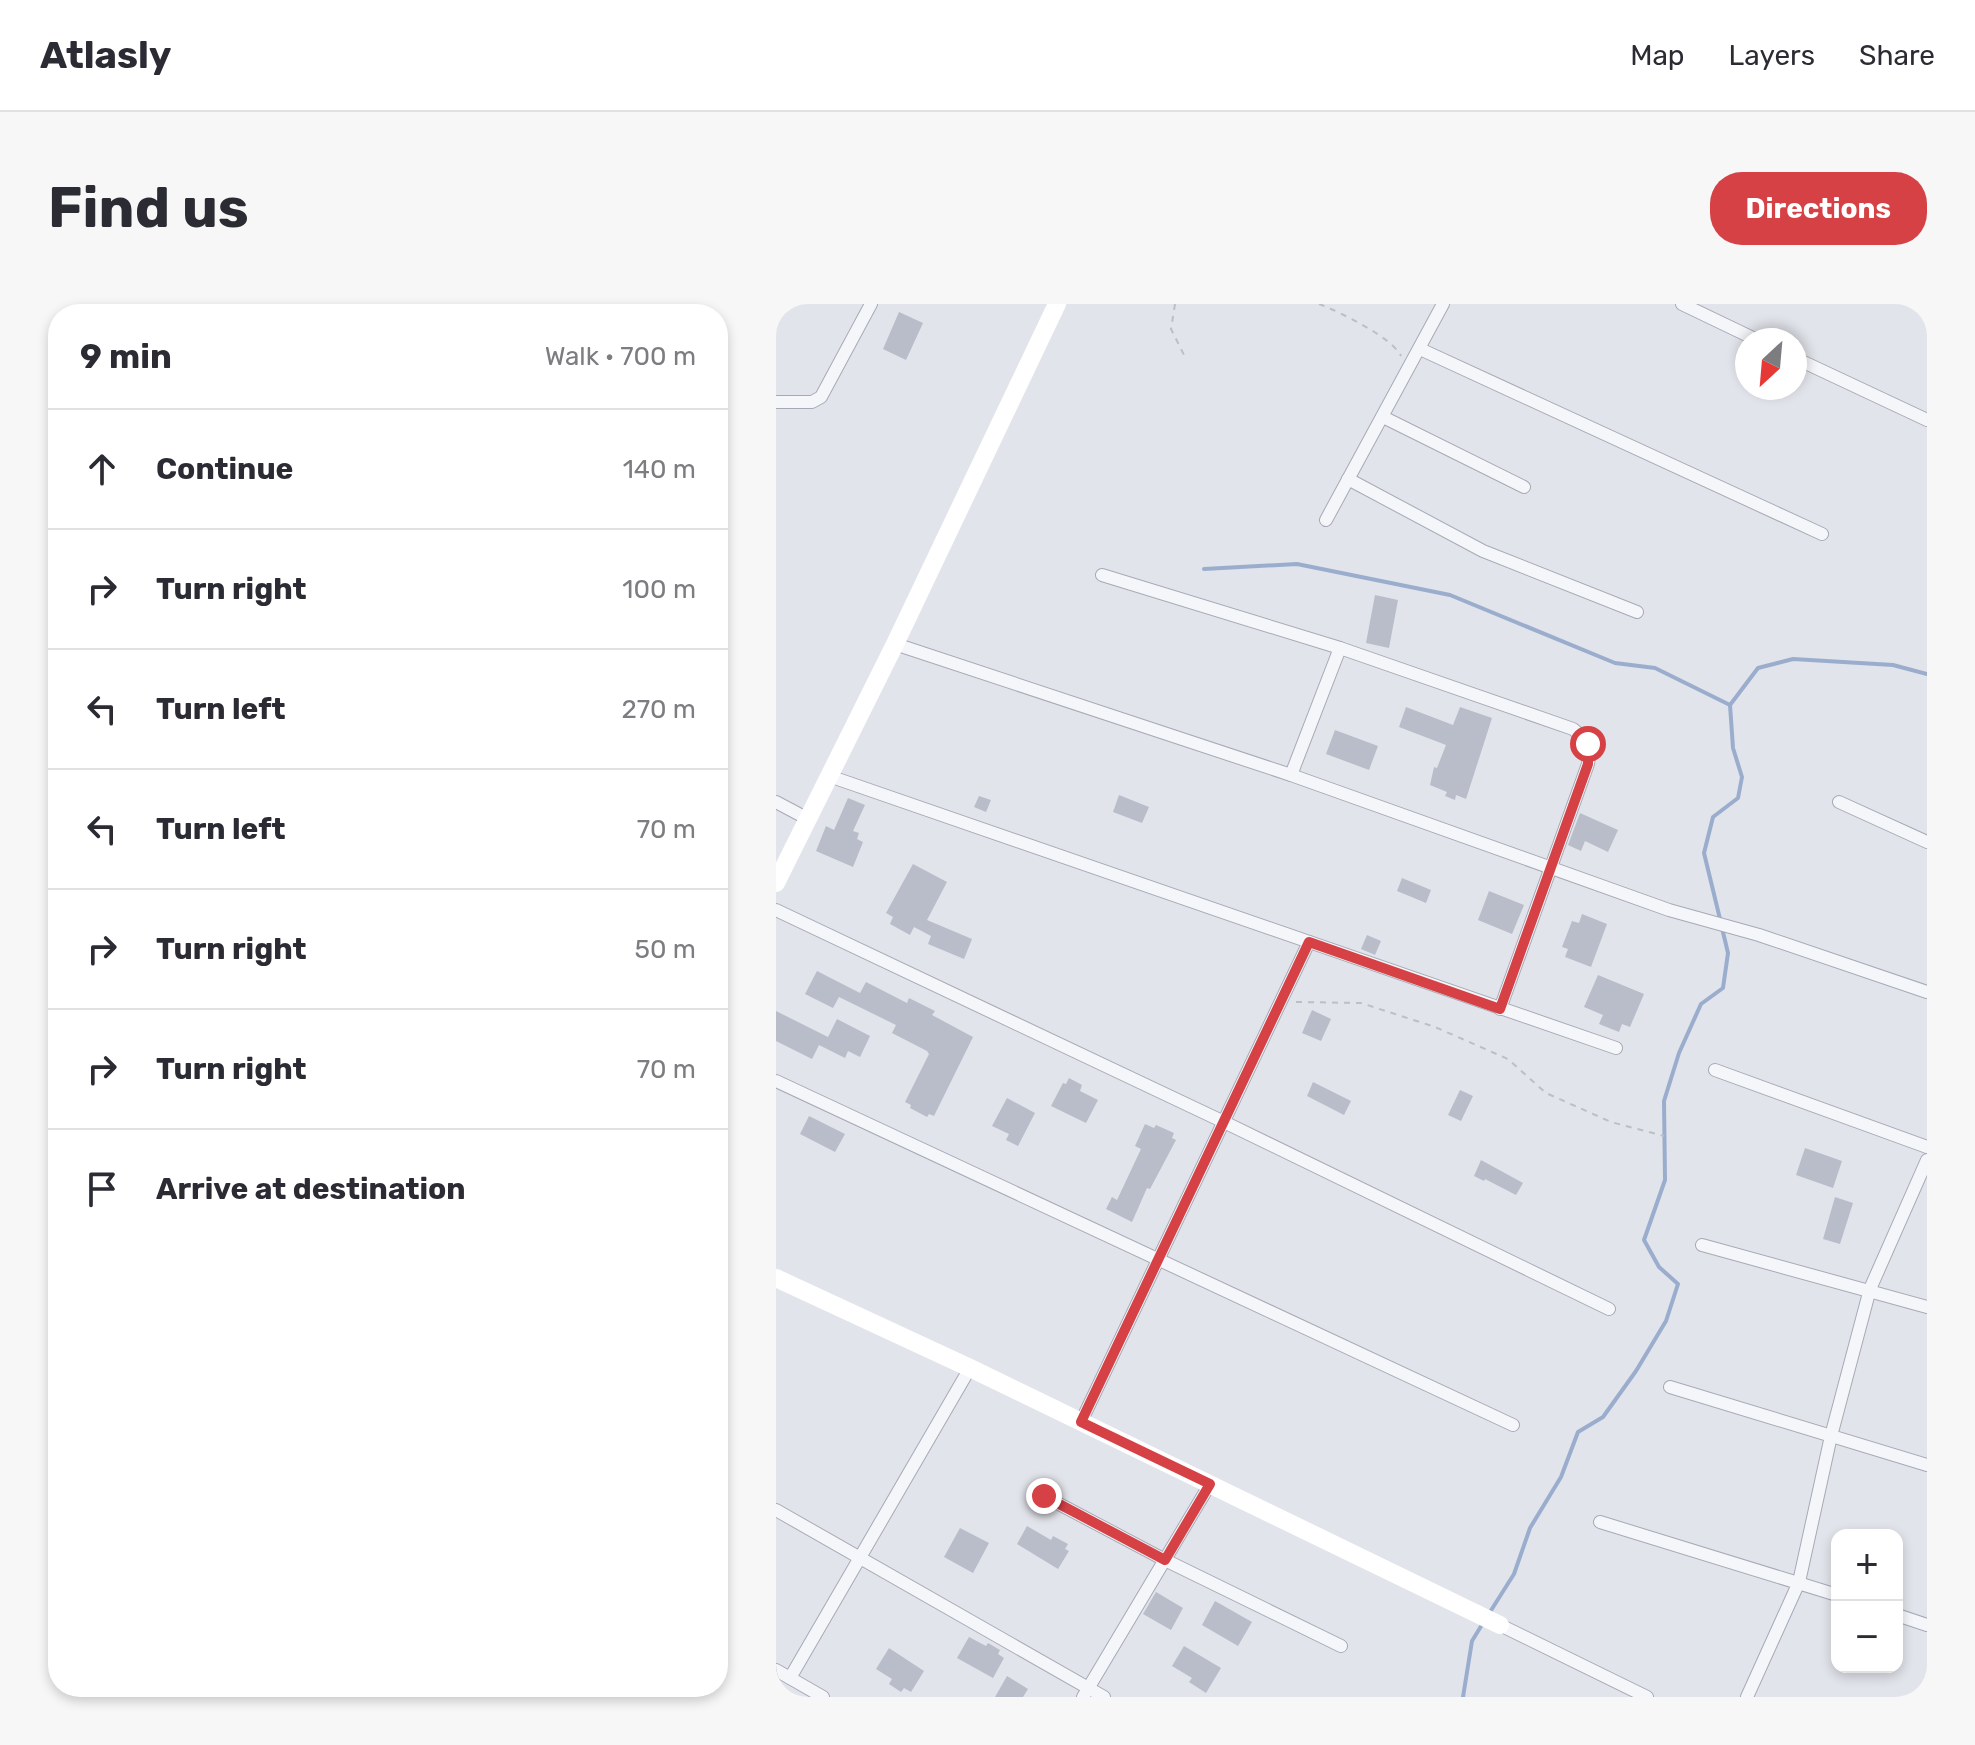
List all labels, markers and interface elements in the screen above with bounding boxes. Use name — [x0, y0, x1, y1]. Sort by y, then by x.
text: Atlasly — [40, 32, 172, 78]
text: Map — [1630, 39, 1685, 72]
text: Layers — [1729, 39, 1815, 72]
text: Share — [1859, 39, 1935, 72]
button: Directions — [1710, 172, 1927, 245]
text: Find us — [48, 175, 249, 241]
north arrow — [1735, 328, 1807, 400]
text: 9 min — [80, 336, 172, 377]
text: Walk · 700 m — [545, 341, 696, 372]
icon: ahead — [80, 447, 124, 491]
text: Continue — [156, 451, 293, 487]
text: 140 m — [623, 454, 696, 485]
icon: right — [80, 567, 124, 611]
text: Turn right — [156, 571, 307, 607]
text: 100 m — [622, 574, 696, 605]
icon: left — [80, 687, 124, 731]
text: Turn left — [156, 691, 286, 727]
text: 270 m — [621, 694, 696, 725]
route start — [1570, 726, 1606, 762]
icon: left — [80, 807, 124, 851]
text: Turn left — [156, 811, 286, 847]
text: 70 m — [637, 814, 696, 845]
icon: right — [80, 927, 124, 971]
text: Turn right — [156, 931, 307, 967]
text: 50 m — [635, 934, 696, 965]
icon: right — [80, 1047, 124, 1091]
text: Turn right — [156, 1051, 307, 1087]
text: 70 m — [637, 1054, 696, 1085]
icon: arrive — [80, 1167, 124, 1211]
text: Arrive at destination — [156, 1171, 466, 1207]
route end — [1026, 1478, 1062, 1514]
map controls — [1831, 1529, 1903, 1673]
button: + — [1831, 1529, 1903, 1601]
button: − — [1831, 1601, 1903, 1673]

